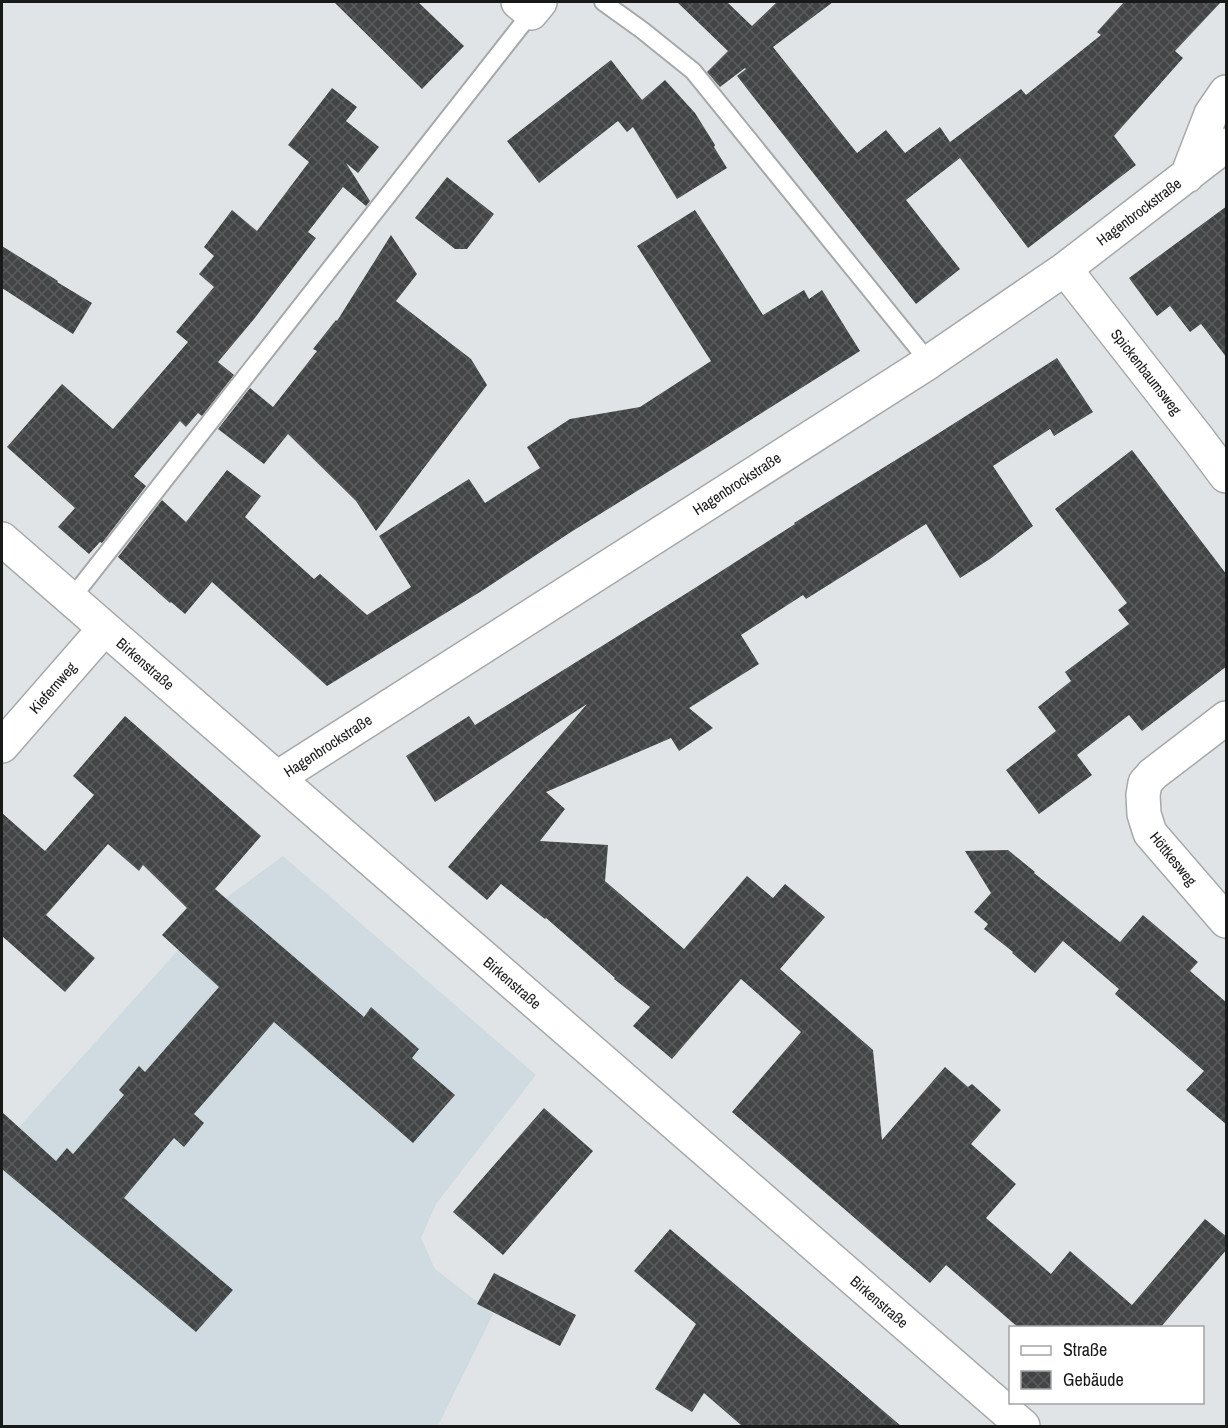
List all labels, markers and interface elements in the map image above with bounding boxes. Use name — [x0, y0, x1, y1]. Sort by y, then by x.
street label: Hagenbrockstraße — [1092, 173, 1186, 250]
street label: Spickenbaumsweg — [1106, 324, 1187, 419]
street label: Hagenbrockstraße — [689, 447, 785, 520]
street label: Birkenstraße — [112, 633, 179, 695]
street label: Kiefernweg — [24, 657, 81, 718]
street label: Hagenbrockstraße — [280, 709, 376, 782]
street label: Höttkesweg — [1145, 827, 1202, 890]
street label: Birkenstraße — [479, 952, 546, 1014]
street label: Birkenstraße — [846, 1271, 913, 1333]
legend — [1009, 1326, 1204, 1404]
text: Straße — [1063, 1337, 1107, 1362]
text: Gebäude — [1063, 1367, 1124, 1392]

